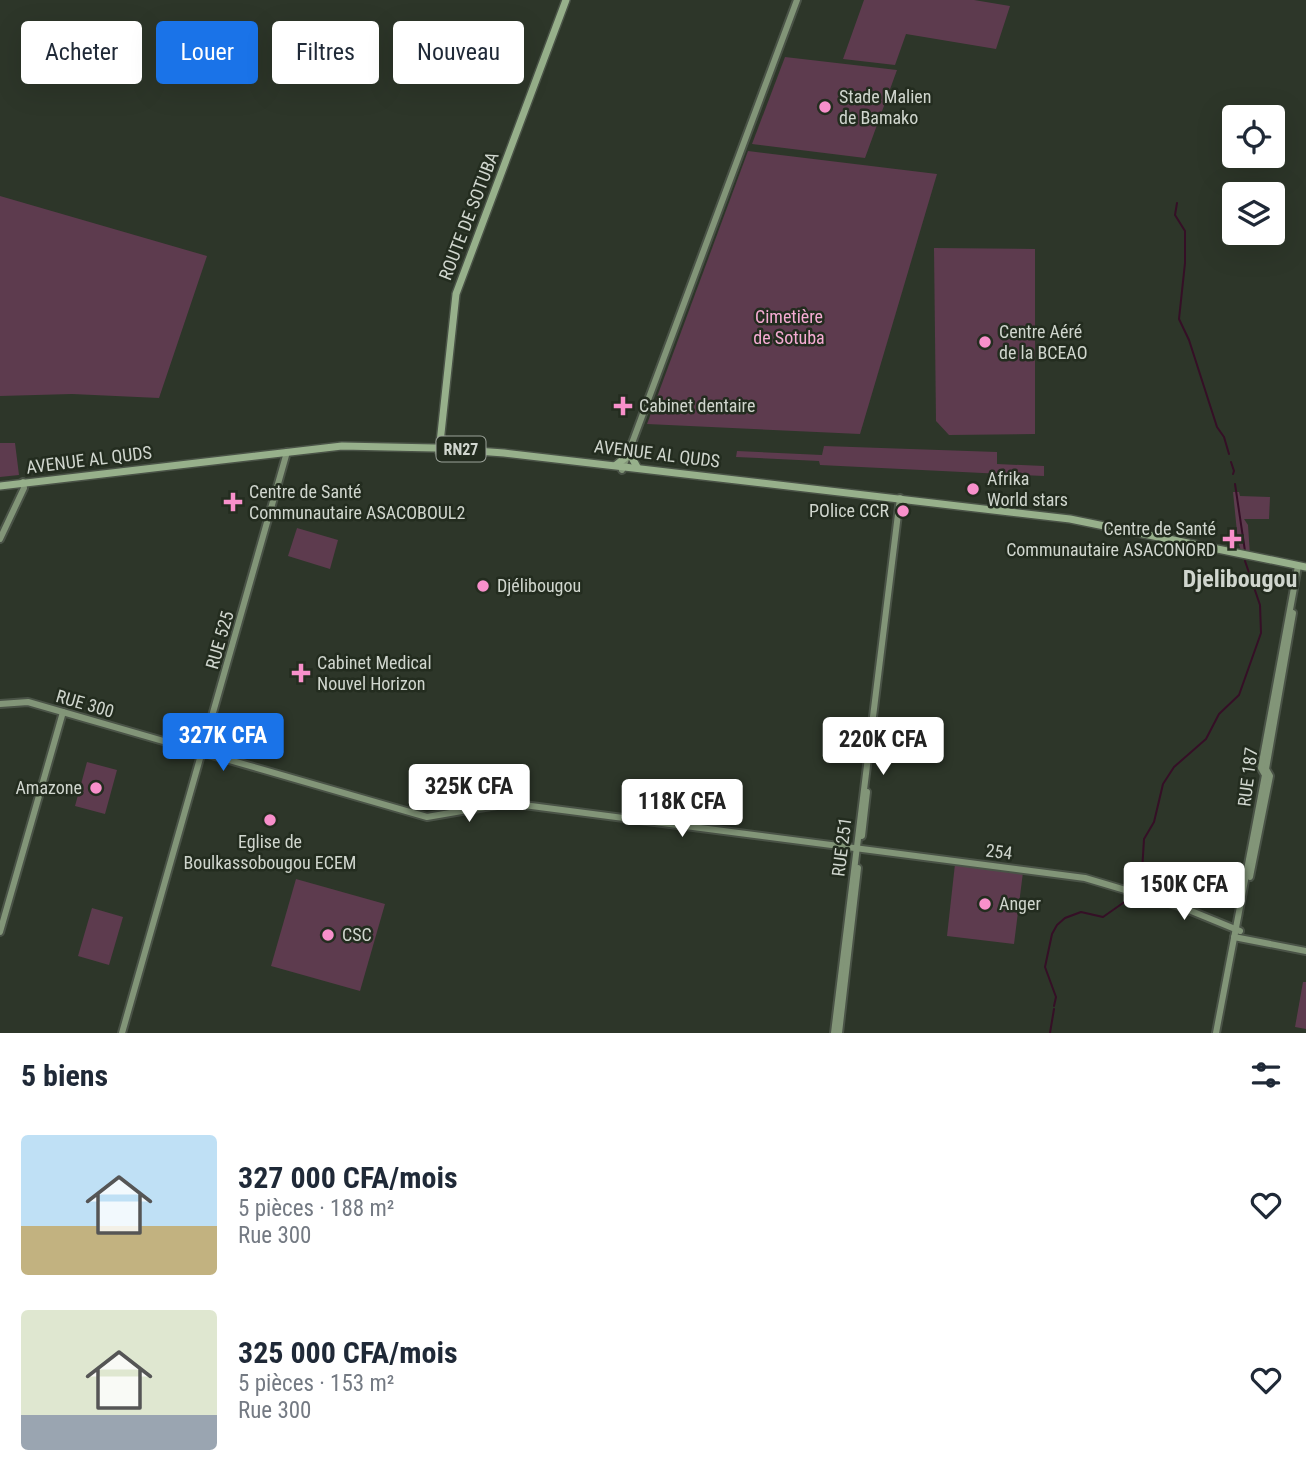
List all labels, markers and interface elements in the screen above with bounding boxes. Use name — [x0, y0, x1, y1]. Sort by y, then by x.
chip: Acheter — [21, 21, 142, 84]
chip: Louer — [156, 21, 258, 84]
chip: Filtres — [272, 21, 379, 84]
chip: Nouveau — [393, 21, 524, 84]
place label: Stade Malien de Bamako — [839, 86, 931, 128]
marker: Stade Malien de Bamako — [817, 99, 833, 115]
map controls — [1222, 105, 1285, 245]
button: locate — [1222, 105, 1285, 168]
street label: ROUTE DE SOTUBA — [434, 148, 503, 283]
button: layers — [1222, 182, 1285, 245]
park label: Cimetière de Sotuba — [753, 306, 825, 348]
place label: Centre Aéré de la BCEAO — [999, 321, 1087, 363]
marker: Centre Aéré de la BCEAO — [977, 334, 993, 350]
place label: Cabinet dentaire — [639, 395, 755, 416]
marker: Cabinet dentaire — [613, 396, 633, 416]
street label: AVENUE AL QUDS — [593, 435, 721, 472]
road number: RN27 — [436, 436, 486, 462]
street label: AVENUE AL QUDS — [25, 441, 153, 478]
place label: Afrika World stars — [987, 468, 1068, 510]
place label: Centre de Santé Communautaire ASACOBOUL2 — [249, 481, 465, 523]
marker: Afrika World stars — [965, 481, 981, 497]
marker: Centre de Santé Communautaire ASACOBOUL2 — [223, 492, 243, 512]
place label: POlice CCR — [809, 500, 889, 521]
marker: POlice CCR — [895, 503, 911, 519]
place label: Centre de Santé Communautaire ASACONORD — [1006, 518, 1216, 560]
marker: Centre de Santé Communautaire ASACONORD — [1222, 529, 1242, 549]
district label: Djelibougou — [1183, 565, 1297, 593]
place label: Djélibougou — [497, 575, 581, 596]
marker: Djélibougou — [475, 578, 491, 594]
street label: RUE 525 — [201, 608, 238, 671]
place label: Cabinet Medical Nouvel Horizon — [317, 652, 432, 694]
marker: Cabinet Medical Nouvel Horizon — [291, 663, 311, 683]
street label: RUE 300 — [54, 685, 117, 722]
pin: 327K CFA — [151, 714, 295, 773]
pin: 220K CFA — [811, 718, 955, 777]
text: 327K CFA — [179, 722, 267, 749]
text: 220K CFA — [839, 726, 927, 753]
street label: RUE 187 — [1233, 746, 1262, 808]
pin: 325K CFA — [397, 764, 541, 824]
text: 325K CFA — [425, 773, 513, 800]
place label: Amazone — [15, 777, 82, 798]
marker: Amazone — [88, 780, 104, 796]
pin: 118K CFA — [610, 780, 754, 839]
text: 118K CFA — [638, 788, 726, 815]
marker: Eglise de Boulkassobougou ECEM — [262, 812, 278, 828]
street label: RUE 251 — [827, 816, 856, 878]
place label: Eglise de Boulkassobougou ECEM — [184, 831, 356, 873]
street label: 254 — [985, 839, 1014, 864]
pin: 150K CFA — [1112, 862, 1256, 922]
text: 150K CFA — [1140, 871, 1228, 898]
place label: Anger — [999, 893, 1041, 914]
marker: Anger — [977, 896, 993, 912]
place label: CSC — [342, 924, 372, 945]
marker: CSC — [320, 927, 336, 943]
icon: filters — [1247, 1056, 1285, 1094]
text: 5 biens — [21, 1058, 108, 1093]
text: 327 000 CFA/mois — [238, 1160, 458, 1195]
icon: home — [77, 1163, 161, 1247]
icon: heart — [1247, 1186, 1285, 1224]
text: 5 pièces · 188 m² — [238, 1195, 394, 1222]
text: Rue 300 — [238, 1222, 311, 1249]
text: 325 000 CFA/mois — [238, 1335, 458, 1370]
icon: home — [77, 1338, 161, 1422]
icon: heart — [1247, 1361, 1285, 1399]
text: 5 pièces · 153 m² — [238, 1370, 394, 1397]
text: Rue 300 — [238, 1397, 311, 1424]

